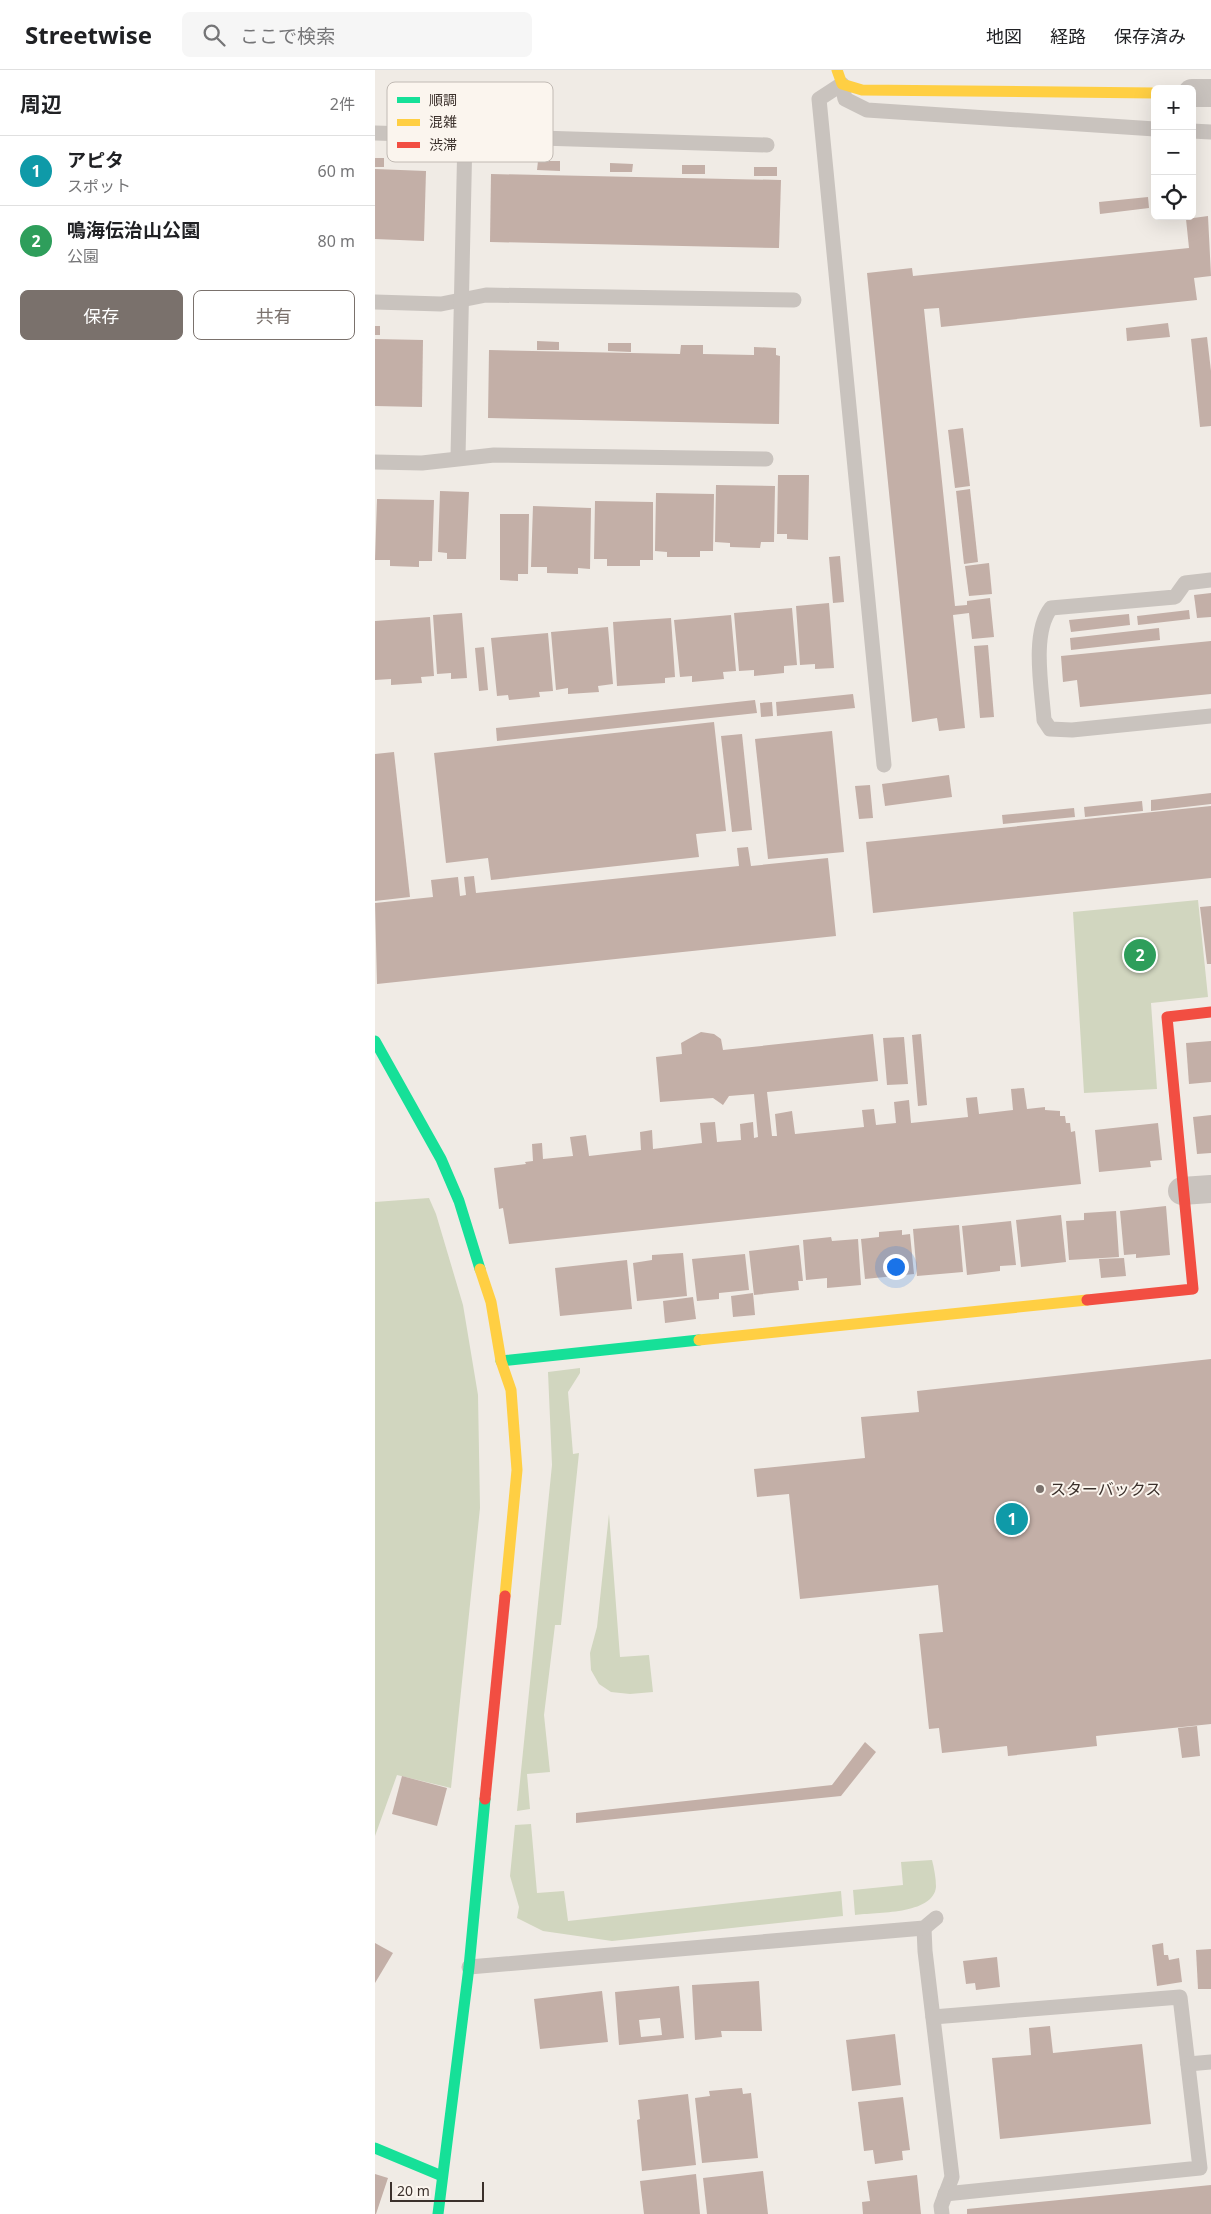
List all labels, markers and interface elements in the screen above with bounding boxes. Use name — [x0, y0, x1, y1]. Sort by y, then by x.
search box — [182, 12, 532, 57]
text: Streetwise — [25, 18, 152, 51]
icon: search — [200, 21, 228, 49]
text: ここで検索 — [240, 23, 335, 49]
text: 地図 — [986, 24, 1022, 48]
text: 経路 — [1050, 24, 1086, 48]
text: 保存済み — [1114, 24, 1186, 48]
legend — [387, 82, 553, 162]
map controls — [1151, 85, 1196, 220]
button: + — [1151, 85, 1196, 130]
text: 周辺 — [20, 90, 62, 118]
text: 順調 — [429, 90, 457, 109]
text: 2件 — [330, 93, 355, 115]
text: 混雑 — [429, 112, 457, 131]
button: − — [1151, 130, 1196, 175]
text: 渋滞 — [429, 135, 457, 154]
text: アピタ — [67, 147, 124, 173]
text: 1 — [31, 160, 41, 182]
text: 60 m — [318, 160, 355, 182]
text: スポット — [67, 175, 131, 197]
button: locate — [1151, 175, 1196, 220]
text: 鳴海伝治山公園 — [67, 217, 200, 243]
text: 2 — [31, 230, 41, 252]
text: 80 m — [318, 230, 355, 252]
text: 公園 — [67, 245, 99, 267]
button: 保存 — [20, 290, 183, 340]
button: 共有 — [193, 290, 355, 340]
pin: 2 — [1124, 936, 1156, 974]
your location — [883, 1254, 909, 1280]
place label: スターバックス — [1050, 1478, 1161, 1500]
marker: スターバックス — [1034, 1483, 1046, 1495]
pin: 1 — [996, 1500, 1028, 1538]
scale bar — [390, 2179, 484, 2202]
text: 20 m — [397, 2181, 430, 2200]

